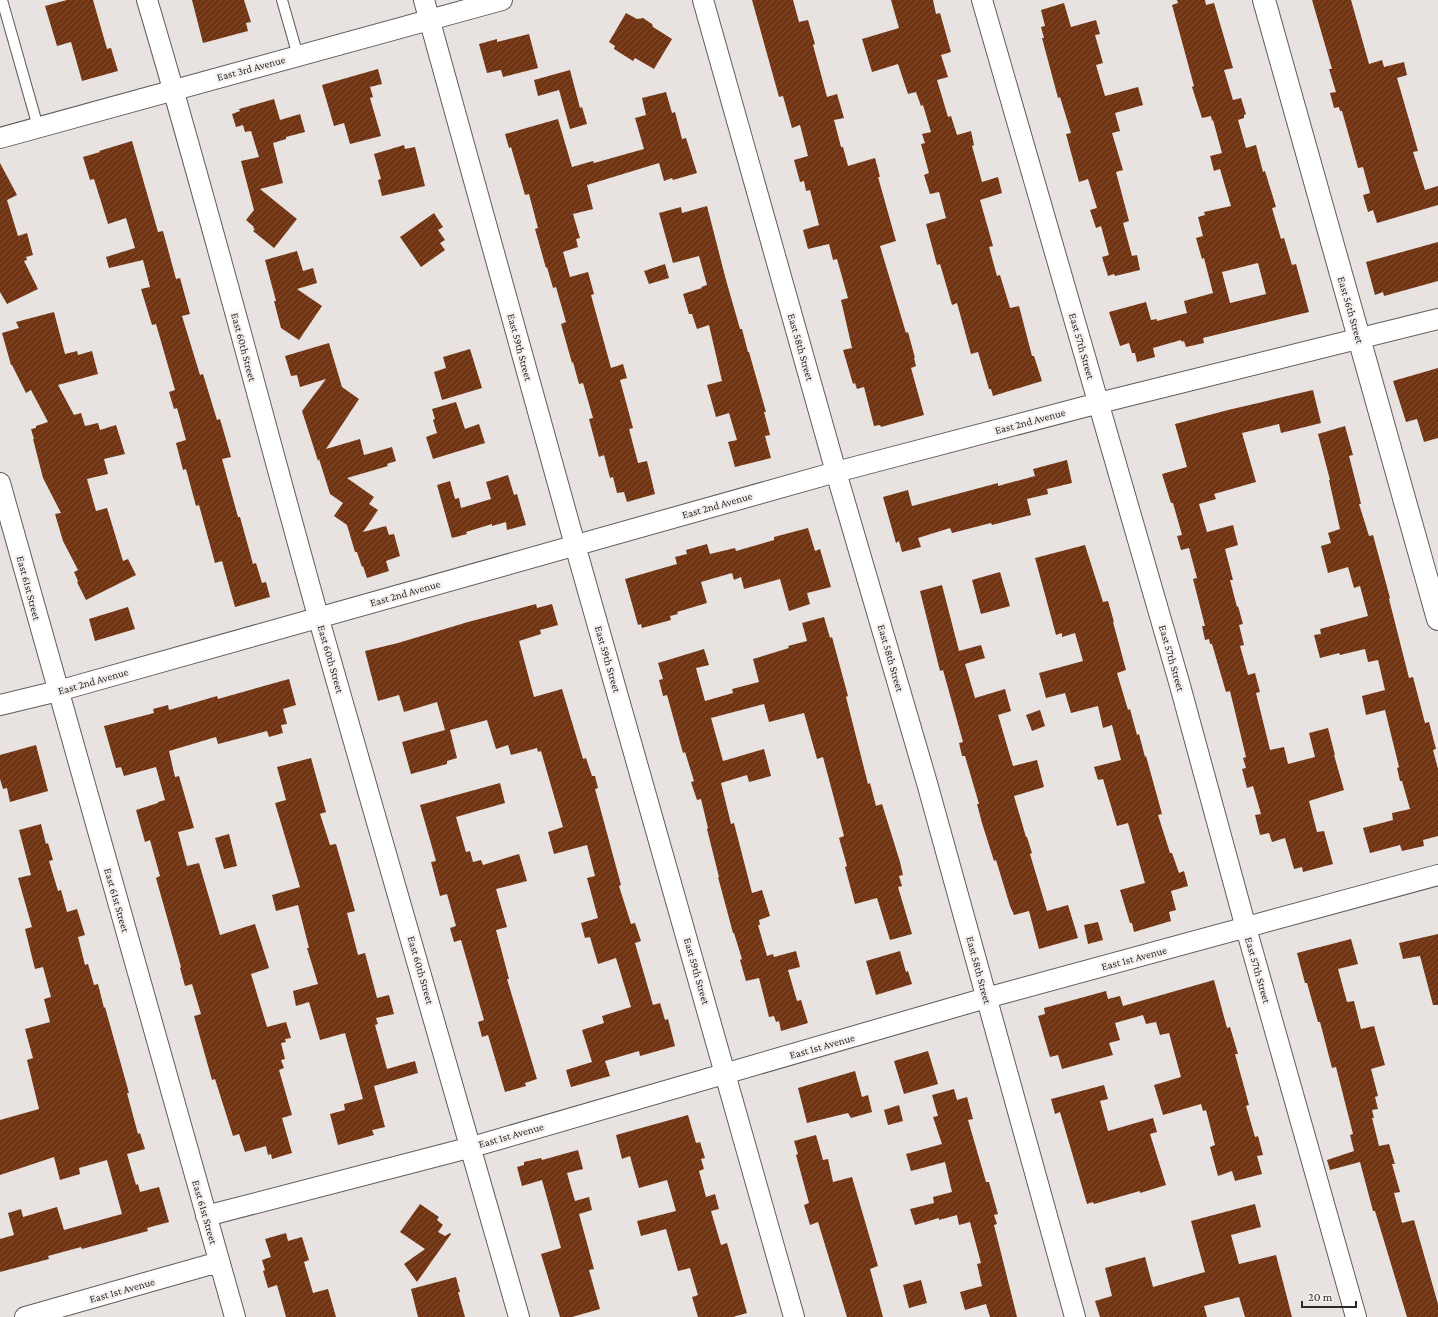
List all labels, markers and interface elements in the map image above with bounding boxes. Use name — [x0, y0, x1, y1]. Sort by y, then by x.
street label: East 3rd Avenue — [216, 53, 287, 83]
street label: East 56th Street — [1336, 275, 1366, 345]
street label: East 57th Street — [1067, 311, 1097, 381]
street label: East 60th Street — [229, 312, 259, 383]
street label: East 59th Street — [505, 312, 535, 382]
street label: East 58th Street — [786, 312, 816, 382]
street label: East 2nd Avenue — [993, 406, 1067, 436]
street label: East 2nd Avenue — [681, 489, 754, 521]
street label: East 61st Street — [15, 555, 43, 622]
street label: East 2nd Avenue — [369, 577, 442, 609]
street label: East 58th Street — [876, 623, 906, 693]
street label: East 57th Street — [1157, 623, 1187, 693]
street label: East 60th Street — [316, 624, 347, 695]
street label: East 59th Street — [593, 624, 623, 694]
street label: East 2nd Avenue — [57, 665, 130, 697]
street label: East 61st Street — [102, 867, 132, 934]
street label: East 60th Street — [406, 935, 437, 1006]
street label: East 58th Street — [964, 935, 994, 1005]
street label: East 57th Street — [1243, 935, 1273, 1005]
street label: East 59th Street — [682, 936, 712, 1006]
street label: East 1st Avenue — [1100, 943, 1168, 972]
street label: East 1st Avenue — [788, 1031, 856, 1061]
street label: East 1st Avenue — [477, 1120, 545, 1150]
street label: East 61st Street — [190, 1179, 220, 1246]
street label: East 1st Avenue — [88, 1275, 156, 1305]
scale bar — [1302, 1283, 1356, 1309]
text: 20 m — [1308, 1290, 1333, 1304]

